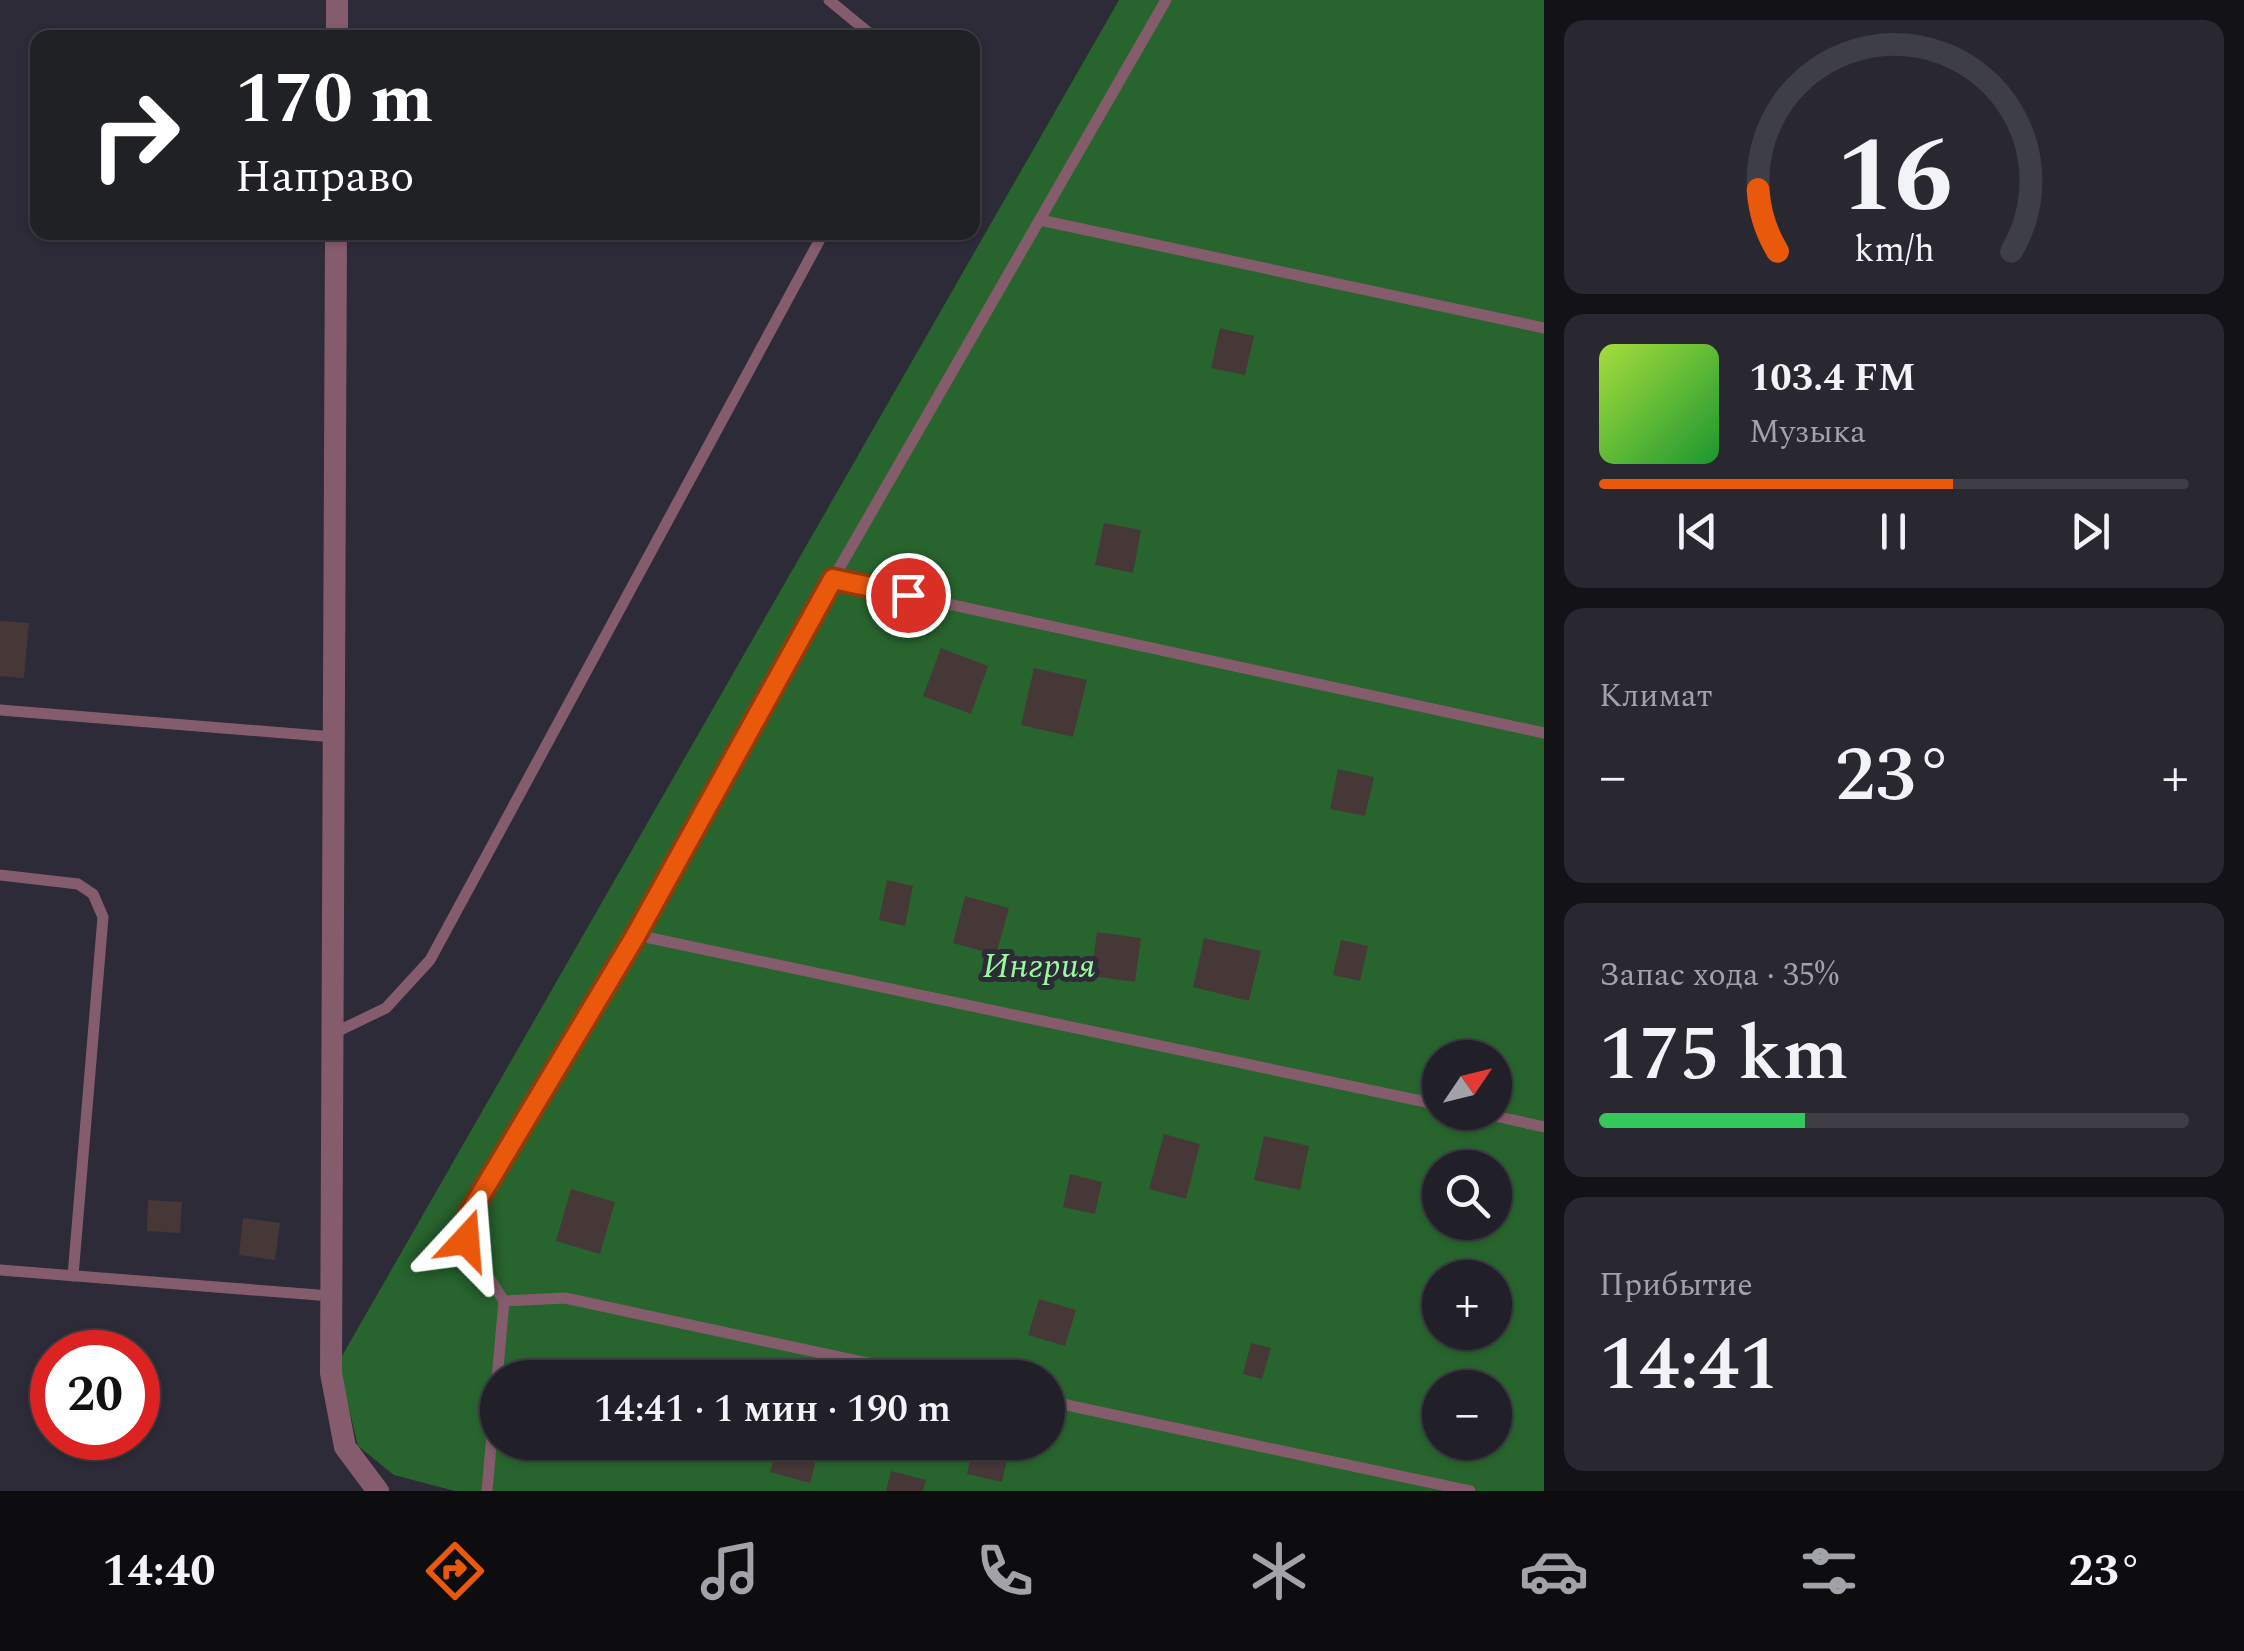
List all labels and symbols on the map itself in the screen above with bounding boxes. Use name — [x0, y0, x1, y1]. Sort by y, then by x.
pin — [866, 553, 951, 638]
park label: Ингрия — [983, 940, 1096, 993]
north arrow — [1422, 1040, 1512, 1130]
position arrow — [414, 1188, 518, 1292]
speed limit sign: 20 — [30, 1330, 160, 1460]

